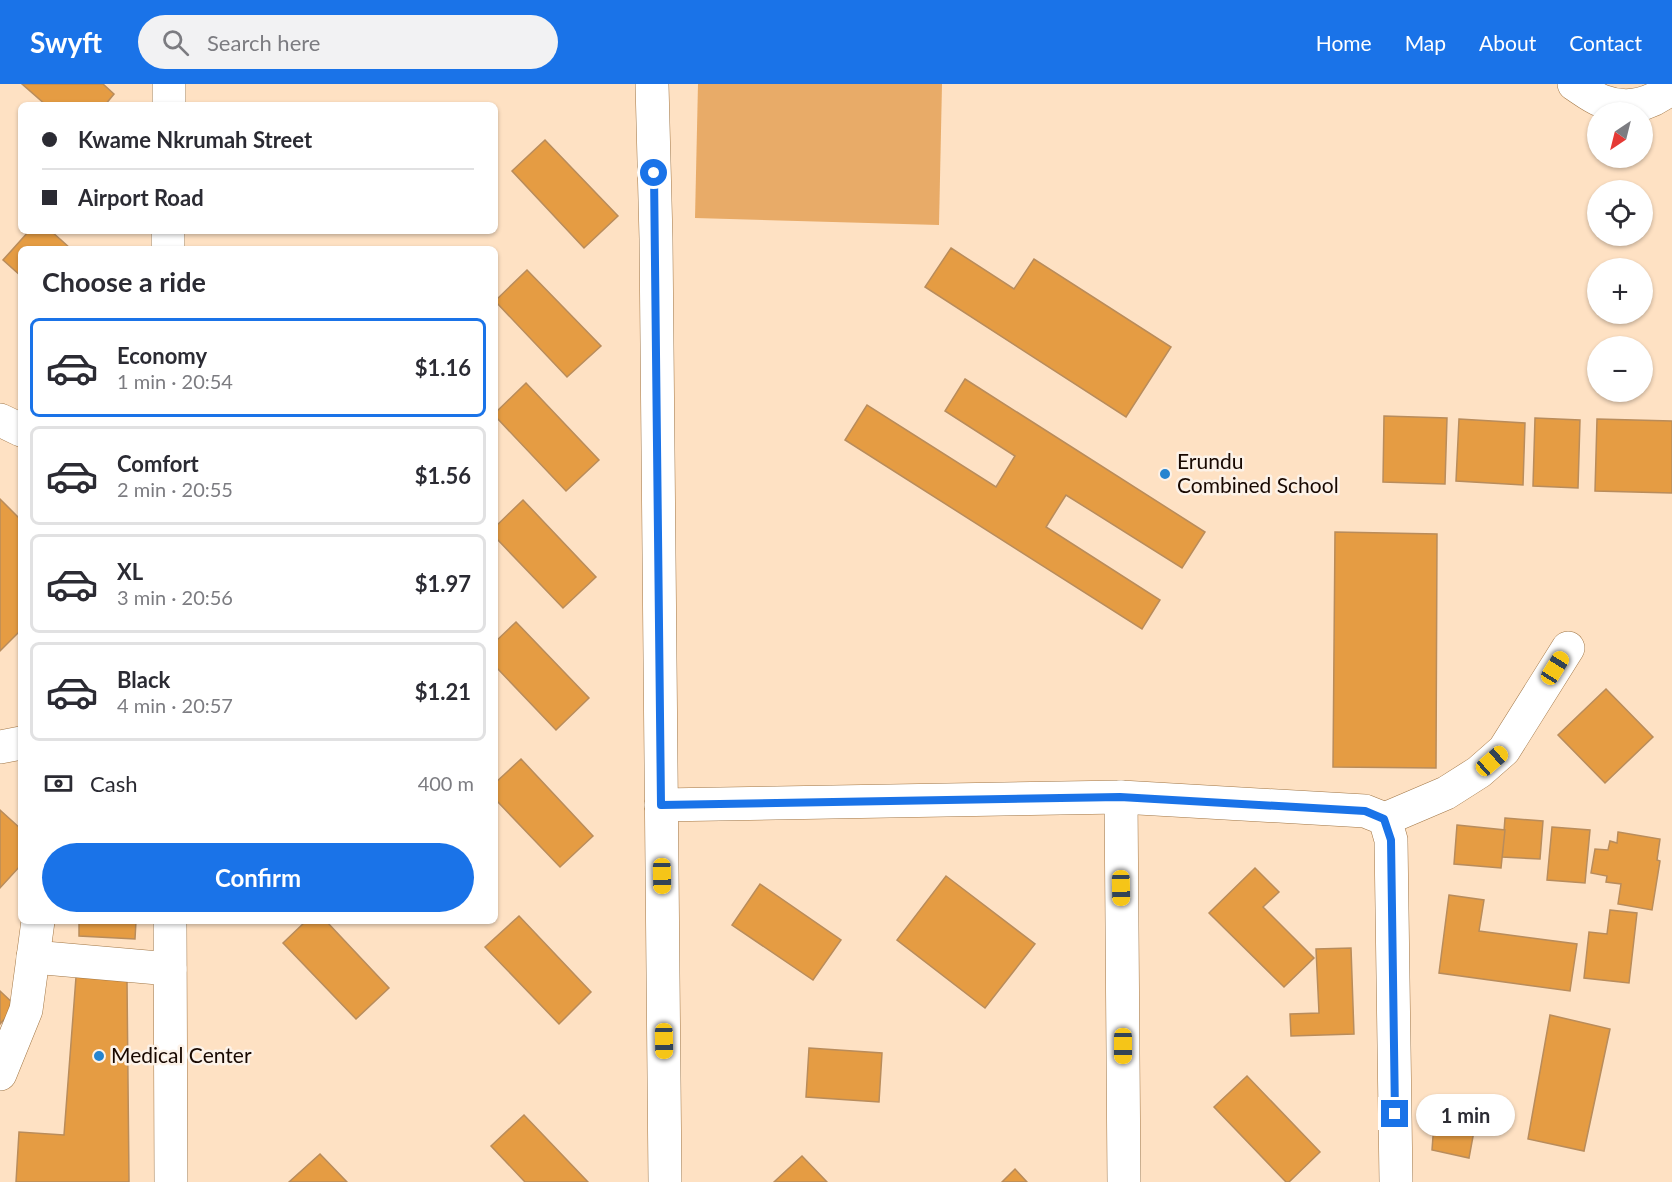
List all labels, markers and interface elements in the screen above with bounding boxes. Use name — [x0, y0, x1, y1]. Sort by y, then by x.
search box — [138, 15, 558, 69]
text: Swyft — [30, 25, 102, 59]
icon: search — [159, 26, 192, 59]
text: Search here — [207, 29, 320, 56]
text: Home — [1316, 30, 1372, 55]
text: Map — [1405, 30, 1446, 55]
text: About — [1479, 30, 1536, 55]
text: Contact — [1569, 30, 1642, 55]
north arrow — [1587, 102, 1653, 168]
map controls — [1587, 102, 1653, 402]
text: Kwame Nkrumah Street — [78, 126, 312, 153]
route start — [640, 159, 667, 186]
button: locate — [1587, 180, 1653, 246]
text: Airport Road — [78, 184, 204, 211]
button: + — [1587, 258, 1653, 324]
text: Choose a ride — [42, 265, 206, 298]
button: − — [1587, 336, 1653, 402]
icon: car — [45, 341, 99, 395]
text: Economy — [117, 342, 207, 369]
text: $1.16 — [415, 354, 471, 381]
text: 1 min · 20:54 — [117, 369, 233, 393]
place label: Erundu Combined School — [1177, 448, 1339, 497]
icon: car — [45, 449, 99, 503]
text: Comfort — [117, 450, 199, 477]
text: $1.56 — [415, 462, 471, 489]
marker: Erundu Combined School — [1158, 467, 1172, 481]
text: 2 min · 20:55 — [117, 477, 233, 501]
icon: car — [45, 557, 99, 611]
text: XL — [117, 558, 143, 585]
text: $1.97 — [415, 570, 471, 597]
text: 3 min · 20:56 — [117, 585, 233, 609]
car — [1538, 648, 1572, 688]
icon: car — [45, 665, 99, 719]
text: Black — [117, 666, 170, 693]
text: $1.21 — [415, 678, 471, 705]
text: 4 min · 20:57 — [117, 693, 233, 717]
car — [1473, 742, 1511, 780]
icon: cash — [42, 767, 75, 800]
text: Cash — [90, 770, 137, 797]
text: 400 m — [418, 771, 474, 795]
button: Confirm — [42, 843, 474, 912]
car — [653, 858, 671, 894]
car — [1112, 870, 1130, 906]
car — [655, 1023, 673, 1059]
car — [1114, 1028, 1132, 1064]
place label: Medical Center — [111, 1042, 252, 1067]
marker: Medical Center — [92, 1049, 106, 1063]
callout: 1 min — [1416, 1093, 1515, 1135]
route end — [1381, 1100, 1408, 1127]
text: 1 min — [1441, 1103, 1490, 1127]

